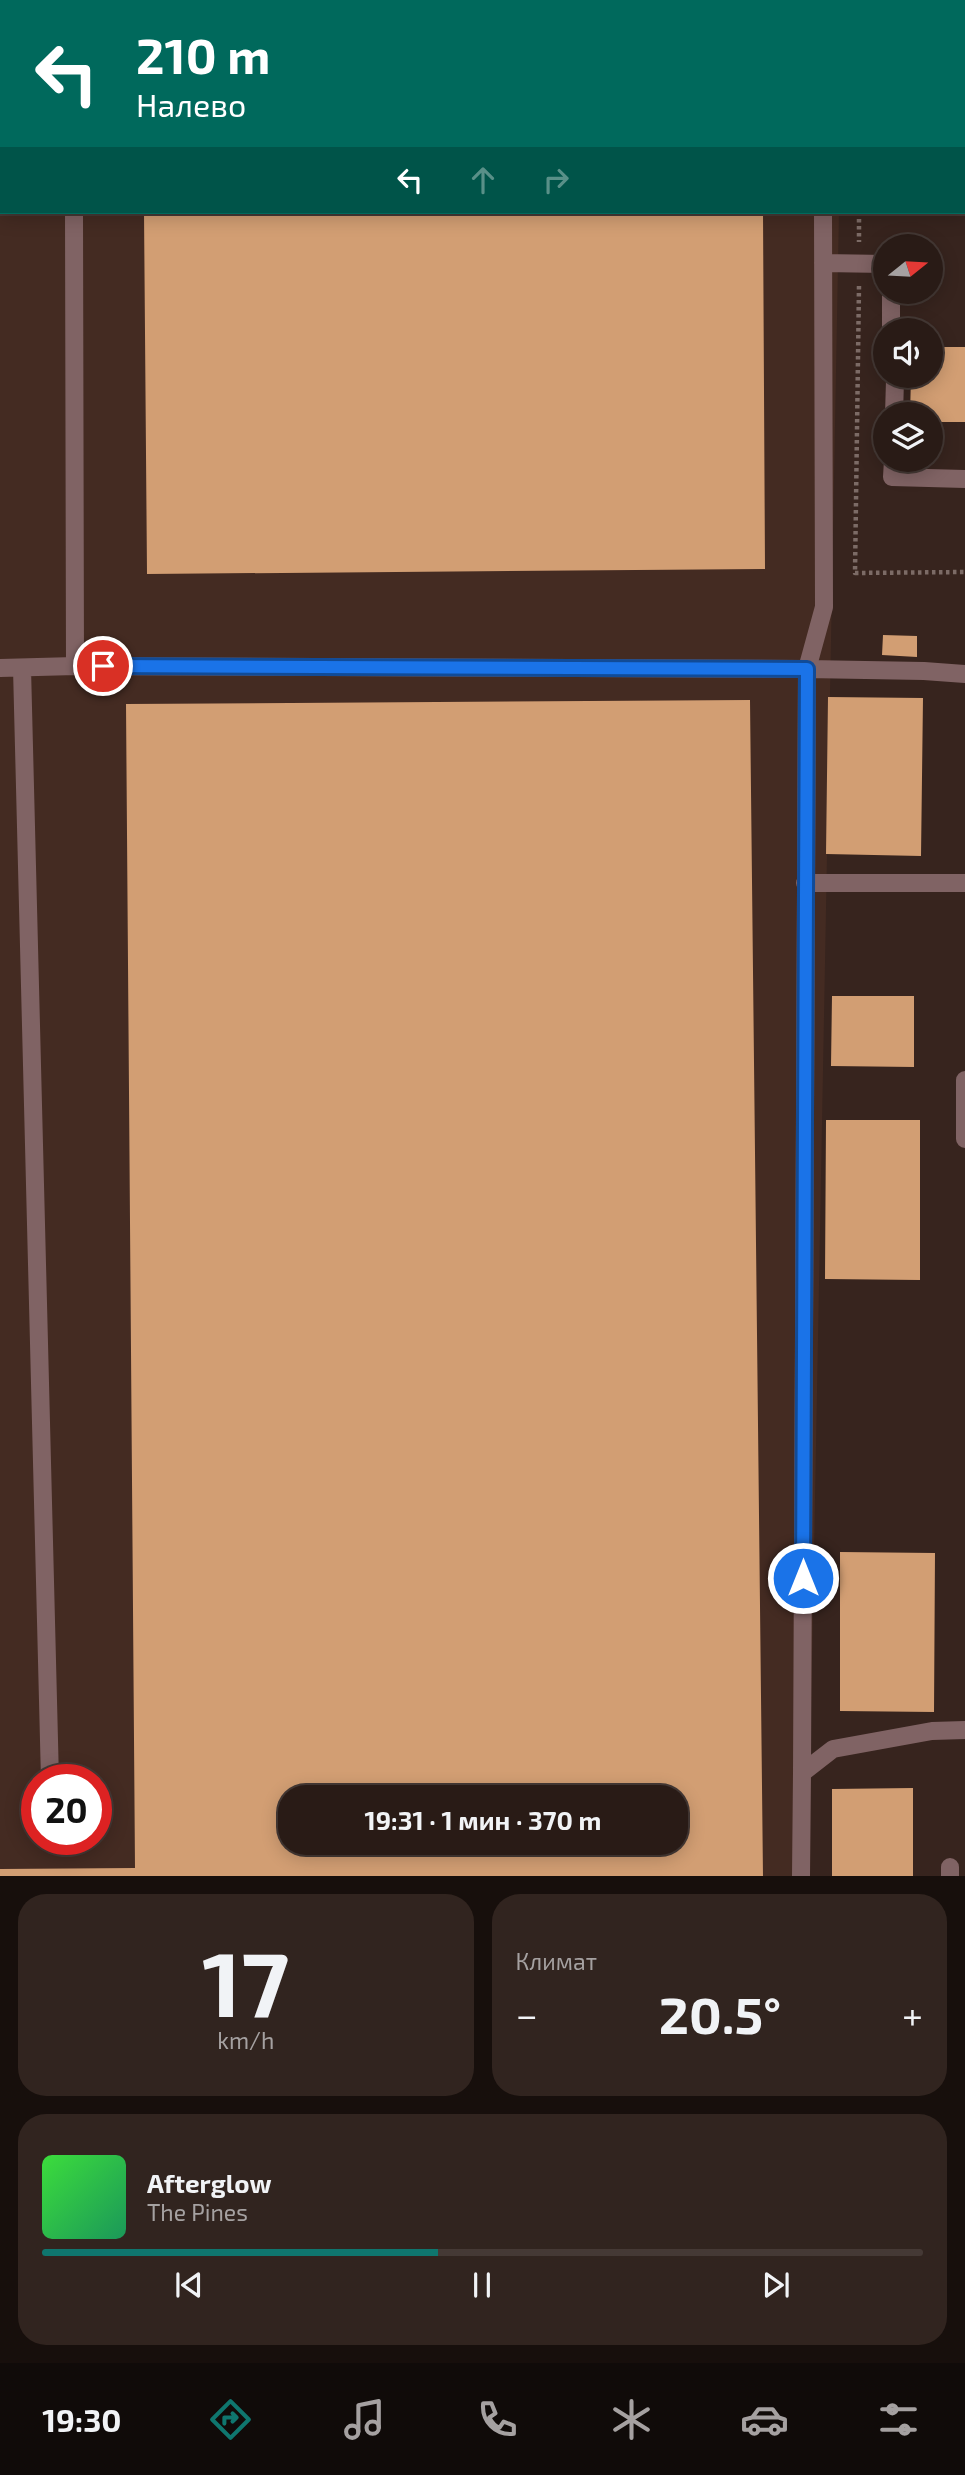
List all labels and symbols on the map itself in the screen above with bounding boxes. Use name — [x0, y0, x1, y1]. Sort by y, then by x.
north arrow — [873, 234, 943, 304]
pin — [73, 636, 133, 696]
position arrow — [766, 1541, 840, 1615]
speed limit sign: 20 — [21, 1764, 112, 1855]

